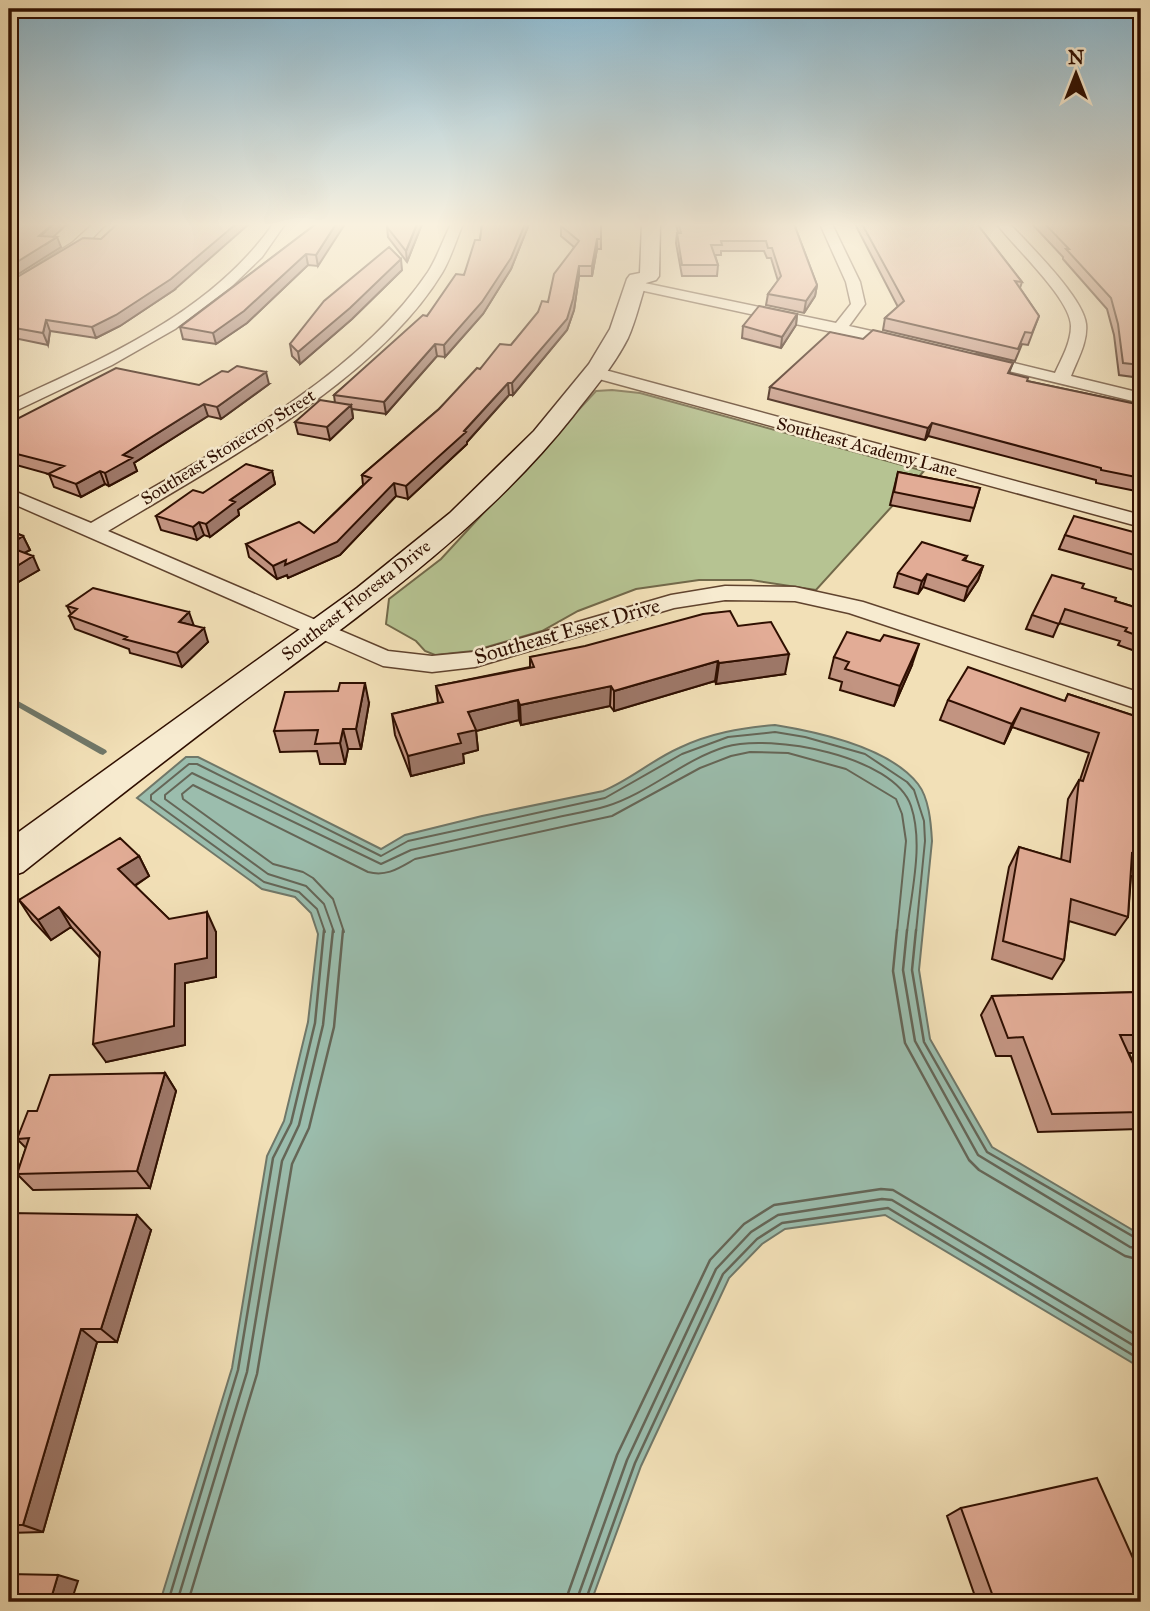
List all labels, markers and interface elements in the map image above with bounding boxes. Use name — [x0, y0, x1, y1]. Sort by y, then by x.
north arrow — [1042, 38, 1112, 108]
text: N — [1068, 46, 1084, 69]
street label: Southeast Stonecrop Street — [137, 384, 320, 510]
street label: Southeast Academy Lane — [774, 412, 960, 482]
street label: Southeast Floresta Drive — [277, 535, 435, 665]
street label: Southeast Essex Drive — [471, 592, 663, 670]

